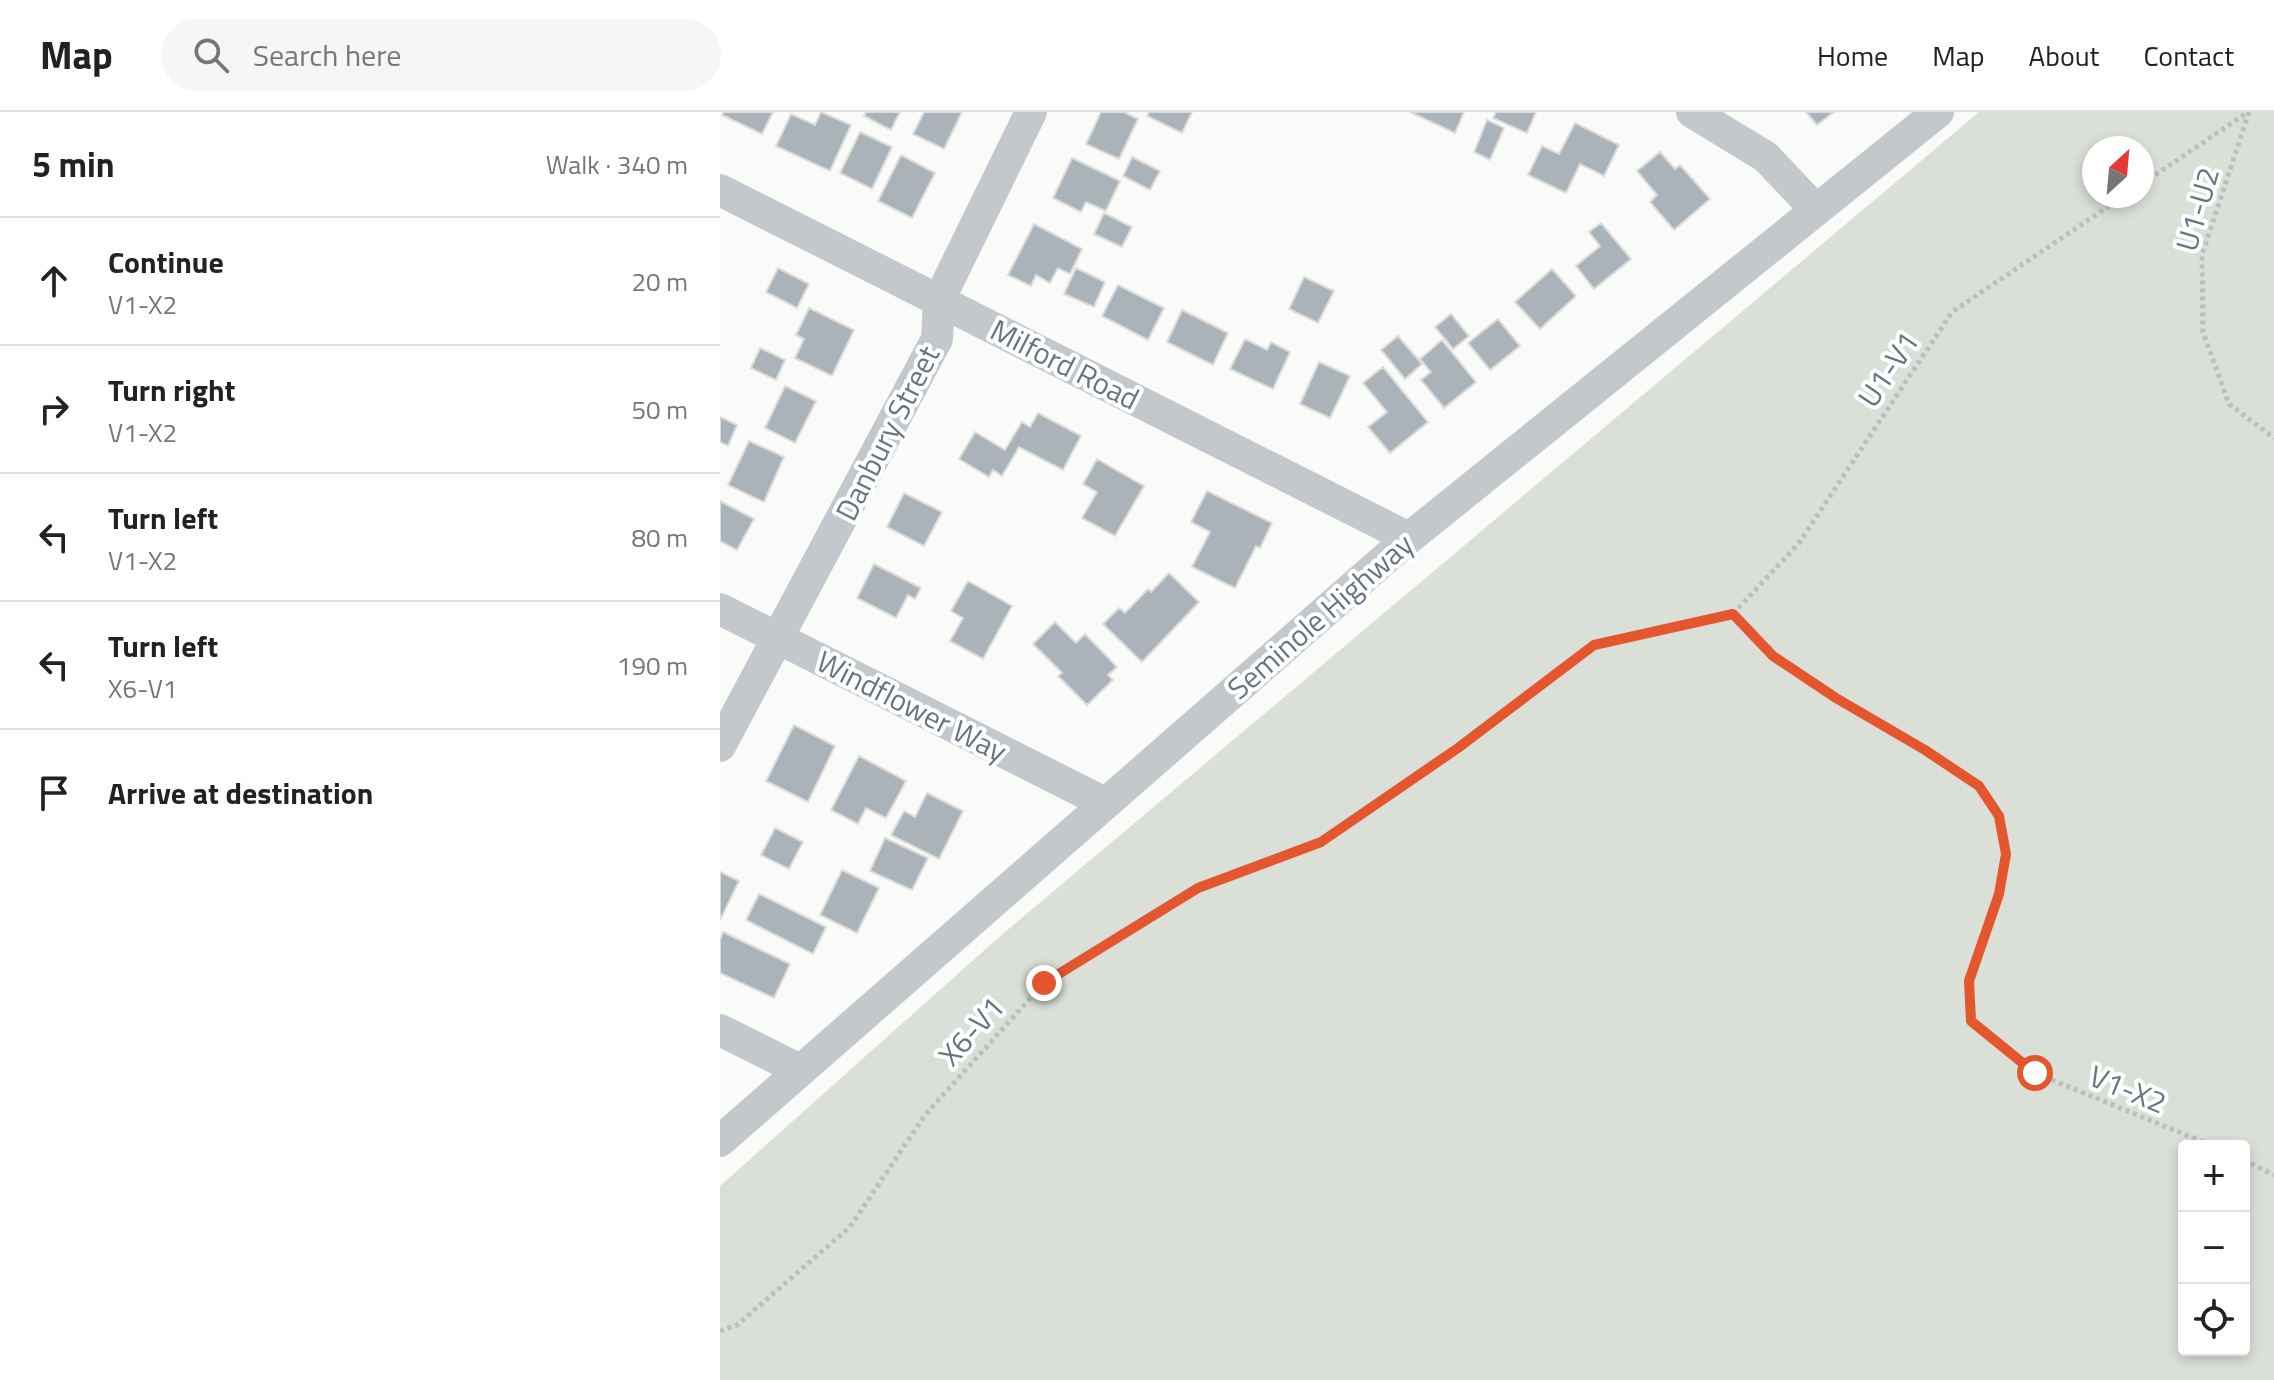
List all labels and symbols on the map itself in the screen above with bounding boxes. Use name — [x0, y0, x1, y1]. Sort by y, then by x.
north arrow — [2082, 136, 2154, 208]
street label: U1-U2 — [2163, 162, 2231, 256]
street label: Milford Road — [983, 307, 1147, 421]
street label: U1-V1 — [1846, 322, 1930, 416]
street label: Danbury Street — [823, 337, 951, 529]
street label: Seminole Highway — [1217, 522, 1423, 710]
street label: Windflower Way — [809, 638, 1015, 774]
route end — [1026, 965, 1062, 1001]
street label: X6-V1 — [927, 986, 1015, 1076]
street label: V1-X2 — [2082, 1053, 2174, 1125]
route start — [2017, 1055, 2053, 1091]

